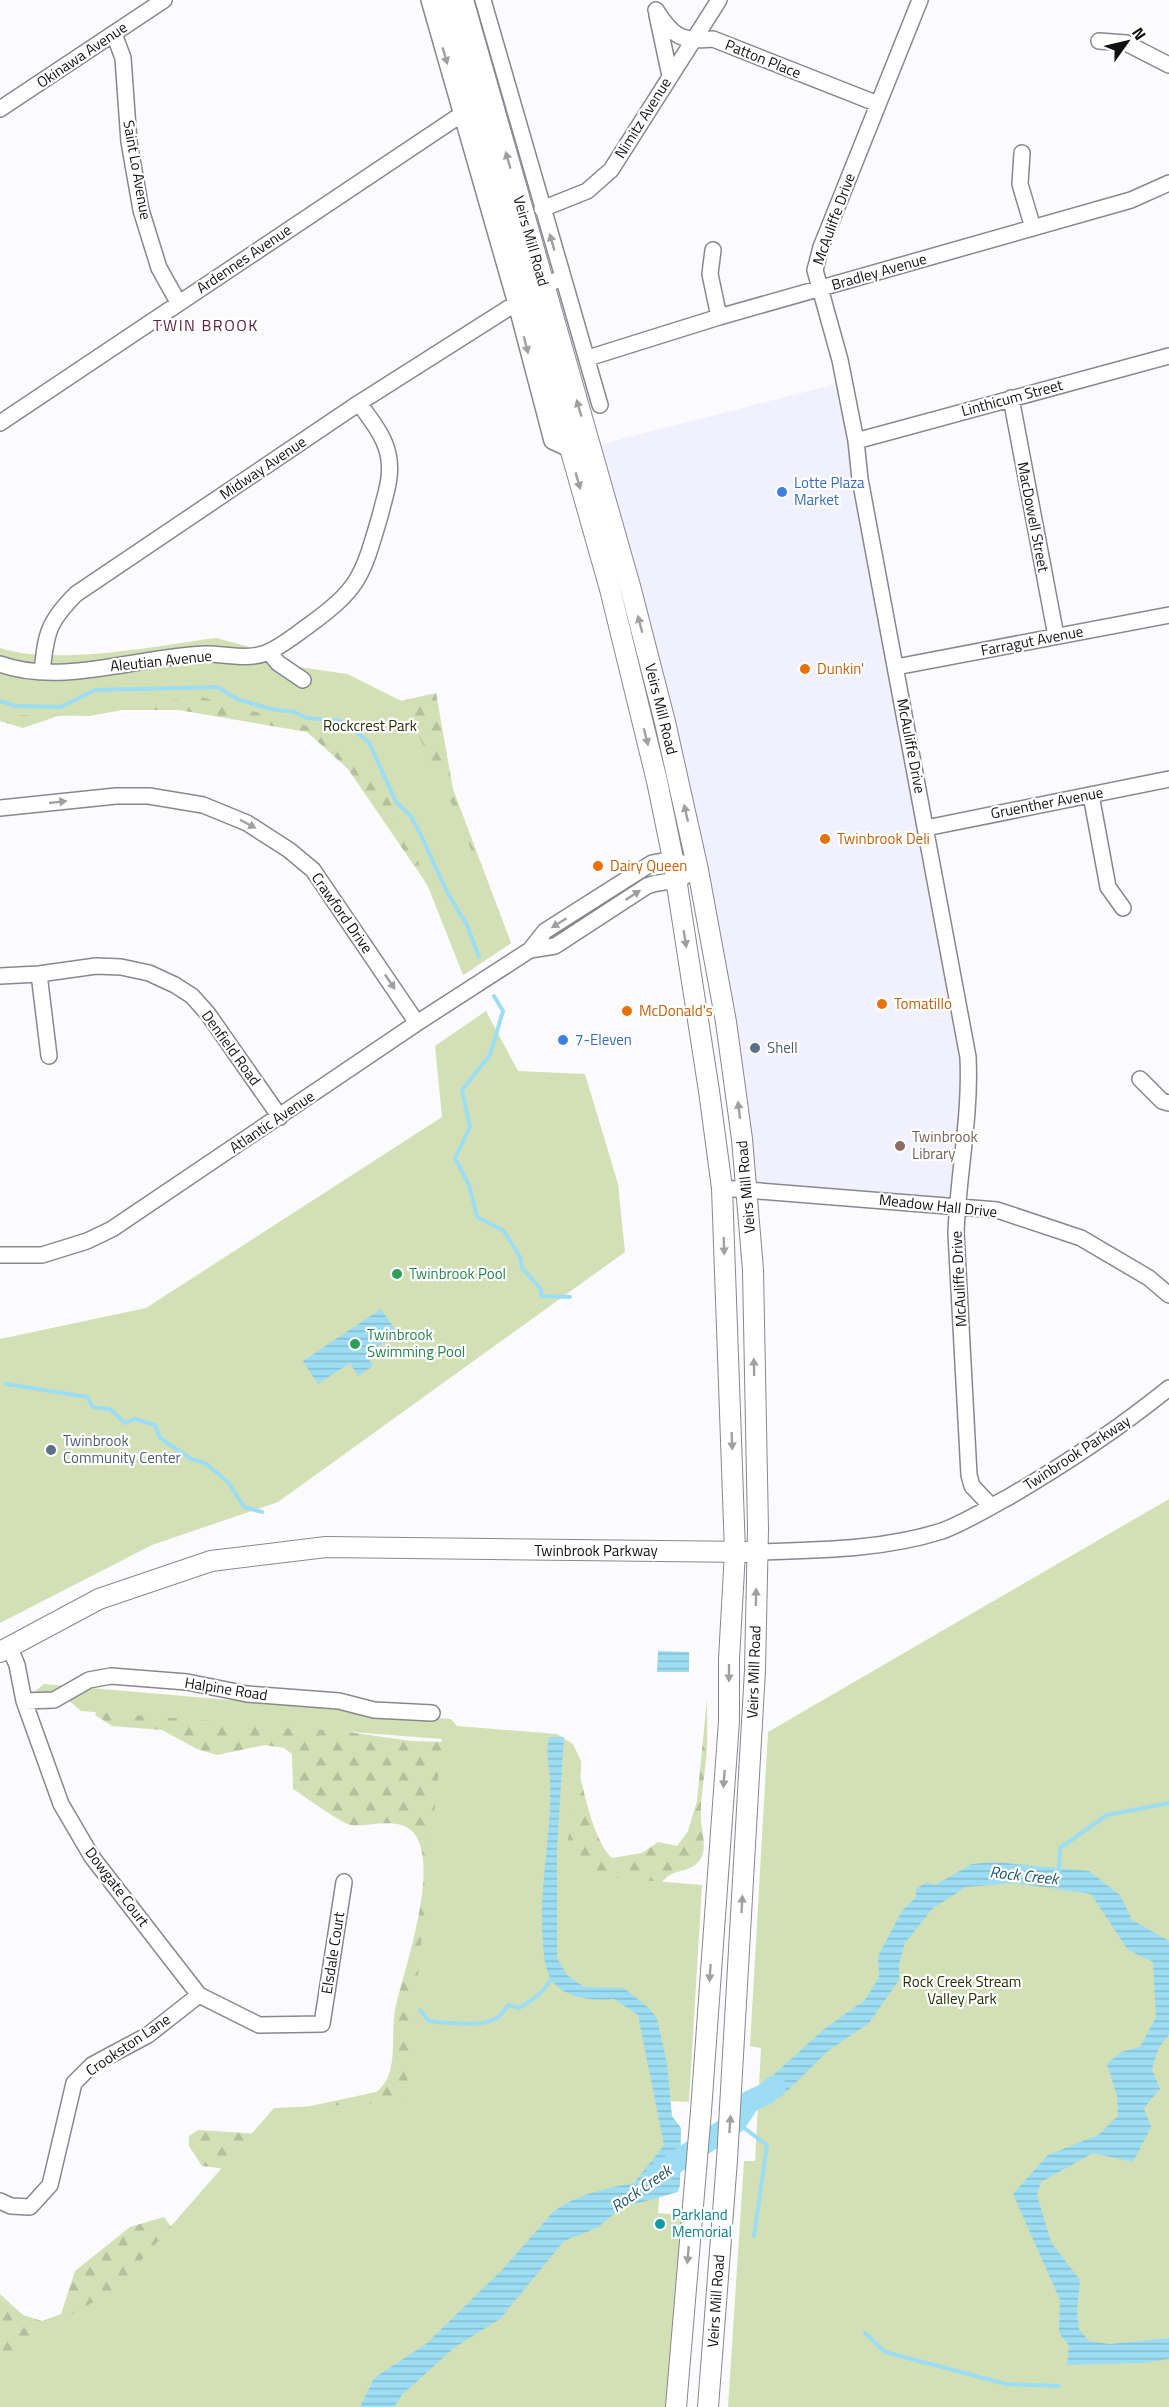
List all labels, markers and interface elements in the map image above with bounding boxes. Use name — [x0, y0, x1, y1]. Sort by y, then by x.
north arrow — [1097, 12, 1157, 72]
street label: Okinawa Avenue — [32, 16, 132, 93]
text: N — [1126, 22, 1152, 45]
street label: Patton Place — [722, 33, 805, 84]
one-way arrow — [441, 47, 450, 65]
street label: Nimitz Avenue — [609, 73, 677, 163]
street label: Saint Lo Avenue — [117, 118, 158, 222]
one-way arrow — [503, 151, 512, 169]
street label: McAuliffe Drive — [806, 170, 861, 268]
street label: Veirs Mill Road — [508, 193, 555, 289]
street label: Ardennes Avenue — [192, 218, 296, 299]
one-way arrow — [547, 233, 556, 251]
street label: Bradley Avenue — [828, 247, 929, 296]
district label: TWIN BROOK — [153, 313, 259, 337]
one-way arrow — [522, 336, 532, 354]
street label: Linthicum Street — [959, 373, 1066, 422]
one-way arrow — [574, 399, 583, 417]
street label: Midway Avenue — [215, 430, 311, 505]
street label: MacDowell Street — [1012, 460, 1056, 575]
place label: Lotte Plaza Market — [794, 471, 865, 511]
one-way arrow — [574, 472, 583, 490]
marker: Lotte Plaza Market — [775, 485, 789, 499]
one-way arrow — [634, 614, 644, 633]
street label: Farragut Avenue — [979, 619, 1085, 662]
street label: Aleutian Avenue — [109, 644, 213, 677]
place label: Dunkin' — [817, 657, 864, 680]
street label: Veirs Mill Road — [639, 661, 684, 757]
marker: Dunkin' — [798, 662, 812, 676]
street label: McAuliffe Drive — [891, 696, 932, 795]
park label: Rockcrest Park — [323, 714, 417, 737]
one-way arrow — [641, 728, 651, 746]
street label: Gruenther Avenue — [989, 780, 1105, 825]
one-way arrow — [49, 797, 68, 807]
one-way arrow — [681, 804, 691, 822]
one-way arrow — [239, 819, 257, 829]
place label: Twinbrook Deli — [837, 827, 930, 850]
marker: Twinbrook Deli — [818, 832, 832, 846]
place label: Dairy Queen — [610, 854, 687, 877]
marker: Dairy Queen — [591, 859, 605, 873]
street label: Crawford Drive — [306, 868, 379, 958]
one-way arrow — [625, 889, 641, 900]
one-way arrow — [551, 917, 567, 928]
one-way arrow — [680, 929, 689, 948]
one-way arrow — [384, 974, 396, 990]
place label: Tomatillo — [894, 992, 952, 1015]
marker: Tomatillo — [875, 997, 889, 1011]
place label: McDonald's — [639, 999, 713, 1022]
marker: McDonald's — [620, 1004, 634, 1018]
street label: Denfield Road — [196, 1005, 267, 1090]
place label: 7-Eleven — [575, 1028, 632, 1051]
marker: 7-Eleven — [556, 1033, 570, 1047]
place label: Shell — [767, 1036, 798, 1059]
marker: Shell — [748, 1041, 762, 1055]
street label: Atlantic Avenue — [225, 1085, 319, 1159]
one-way arrow — [734, 1101, 743, 1120]
place label: Twinbrook Library — [912, 1125, 978, 1165]
marker: Twinbrook Library — [893, 1139, 907, 1153]
street label: Veirs Mill Road — [730, 1140, 761, 1234]
street label: Meadow Hall Drive — [878, 1188, 998, 1223]
street label: McAuliffe Drive — [944, 1230, 973, 1328]
one-way arrow — [719, 1237, 729, 1256]
place label: Twinbrook Pool — [409, 1262, 506, 1285]
marker: Twinbrook Pool — [390, 1267, 404, 1281]
place label: Twinbrook Swimming Pool — [367, 1323, 465, 1363]
marker: Twinbrook Swimming Pool — [348, 1337, 362, 1351]
one-way arrow — [750, 1358, 759, 1377]
street label: Twinbrook Parkway — [1019, 1409, 1135, 1496]
place label: Twinbrook Community Center — [63, 1429, 181, 1469]
one-way arrow — [728, 1432, 737, 1451]
marker: Twinbrook Community Center — [44, 1443, 58, 1457]
street label: Twinbrook Parkway — [534, 1539, 658, 1562]
one-way arrow — [751, 1588, 761, 1607]
street label: Veirs Mill Road — [740, 1625, 767, 1719]
one-way arrow — [724, 1664, 734, 1683]
street label: Halpine Road — [183, 1671, 269, 1706]
one-way arrow — [720, 1769, 729, 1788]
street label: Dowgate Court — [80, 1842, 155, 1932]
water label: Rock Creek — [989, 1859, 1061, 1891]
one-way arrow — [738, 1894, 747, 1913]
street label: Elsdale Court — [315, 1909, 350, 1996]
one-way arrow — [706, 1964, 715, 1983]
park label: Rock Creek Stream Valley Park — [903, 1970, 1021, 2010]
street label: Crookston Lane — [81, 2008, 175, 2082]
one-way arrow — [725, 2115, 734, 2134]
water label: Rock Creek — [606, 2157, 678, 2218]
place label: Parkland Memorial — [672, 2203, 732, 2243]
marker: Parkland Memorial — [653, 2217, 667, 2231]
one-way arrow — [683, 2246, 693, 2265]
street label: Veirs Mill Road — [701, 2254, 730, 2348]

